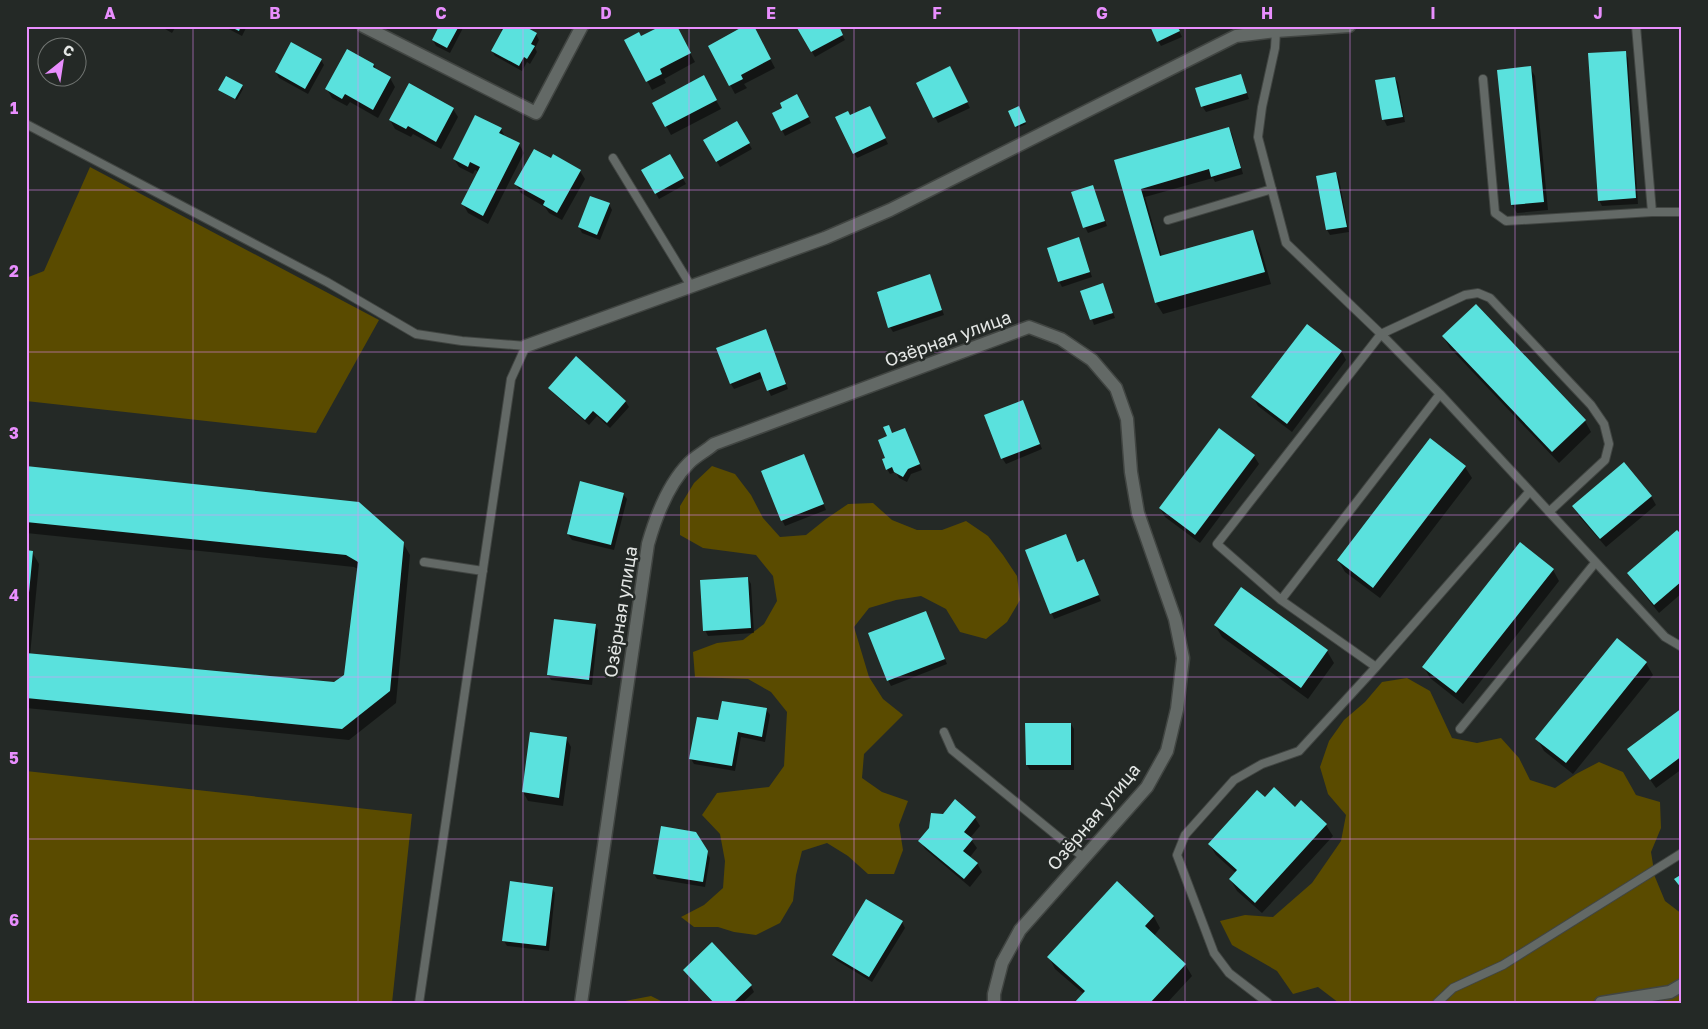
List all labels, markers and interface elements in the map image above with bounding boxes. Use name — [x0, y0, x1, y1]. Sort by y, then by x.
text: A — [104, 3, 116, 23]
text: B — [269, 3, 281, 23]
text: C — [435, 3, 447, 23]
text: D — [600, 3, 612, 23]
text: E — [766, 3, 776, 23]
text: F — [932, 3, 942, 23]
text: G — [1096, 3, 1108, 23]
text: H — [1261, 3, 1273, 23]
text: I — [1430, 3, 1436, 23]
text: J — [1593, 3, 1603, 23]
north arrow — [38, 38, 88, 88]
text: С — [60, 40, 77, 60]
text: 1 — [10, 98, 18, 118]
text: 2 — [9, 261, 19, 281]
street label: Озёрная улица — [881, 305, 1014, 371]
text: 3 — [9, 423, 19, 443]
street label: Озёрная улица — [599, 544, 641, 679]
text: 4 — [9, 585, 19, 605]
text: 5 — [9, 748, 19, 768]
street label: Озёрная улица — [1042, 758, 1144, 874]
text: 6 — [9, 910, 19, 930]

